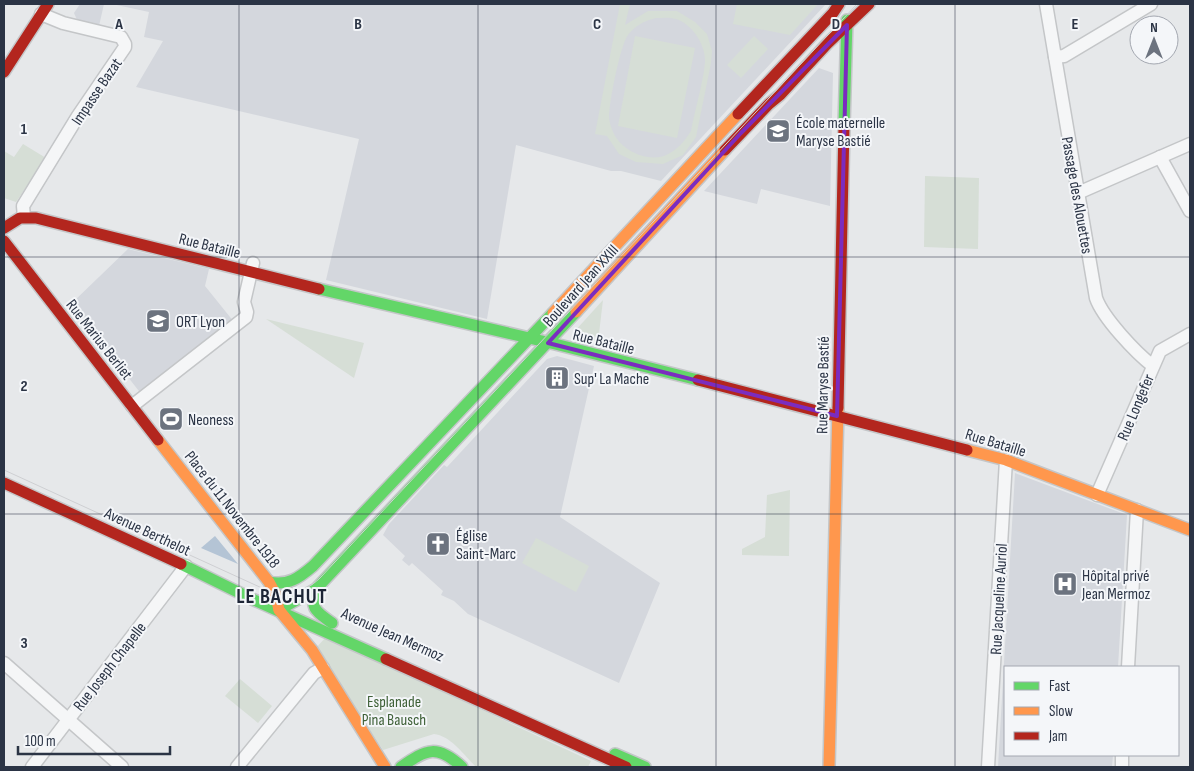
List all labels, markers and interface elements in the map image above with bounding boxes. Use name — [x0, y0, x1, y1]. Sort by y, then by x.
text: A — [114, 15, 123, 34]
text: B — [354, 15, 362, 34]
text: C — [593, 15, 601, 34]
text: D — [832, 15, 840, 34]
text: E — [1072, 15, 1079, 34]
north arrow — [1129, 15, 1179, 65]
text: N — [1150, 19, 1158, 36]
street label: Impasse Bazat — [68, 55, 127, 129]
place label: École maternelle Maryse Bastié — [796, 114, 885, 151]
school or university icon: École maternelle Maryse Bastié — [765, 118, 791, 144]
text: 1 — [21, 120, 28, 139]
street label: Passage des Alouettes — [1057, 135, 1096, 255]
street label: Rue Bataille — [177, 230, 242, 263]
street label: Boulevard Jean XXIII — [539, 241, 623, 331]
street label: Rue Marius Berliet — [61, 296, 136, 384]
school or university icon: ORT Lyon — [145, 308, 171, 334]
place label: ORT Lyon — [176, 313, 225, 332]
street label: Rue Bataille — [571, 326, 636, 359]
street label: Rue Maryse Bastié — [813, 336, 834, 434]
building icon: Sup' La Mache — [544, 365, 570, 391]
place label: Sup' La Mache — [574, 370, 649, 389]
street label: Rue Longefer — [1114, 371, 1159, 444]
text: 2 — [20, 377, 28, 396]
sports icon: Neoness — [158, 406, 184, 432]
place label: Neoness — [188, 411, 234, 430]
street label: Rue Bataille — [963, 425, 1028, 462]
street label: Place du 11 Novembre 1918 — [180, 448, 283, 572]
street label: Avenue Berthelot — [100, 504, 193, 561]
place label: Église Saint-Marc — [456, 527, 516, 564]
church icon: Église Saint-Marc — [425, 531, 451, 557]
street label: Rue Jacqueline Auriol — [987, 543, 1012, 655]
place label: Hôpital privé Jean Mermoz — [1081, 567, 1151, 604]
hospital icon: Hôpital privé Jean Mermoz — [1052, 571, 1078, 597]
district label: LE BACHUT — [236, 584, 328, 609]
street label: Avenue Jean Mermoz — [337, 604, 447, 667]
street label: Rue Joseph Chapelle — [70, 619, 151, 715]
text: 3 — [20, 634, 28, 653]
legend — [1004, 666, 1179, 756]
text: Fast — [1049, 677, 1071, 696]
park label: Esplanade Pina Bausch — [362, 693, 426, 730]
text: Slow — [1049, 702, 1073, 721]
scale bar — [18, 724, 170, 756]
text: Jam — [1048, 727, 1067, 746]
text: 100 m — [25, 732, 56, 751]

